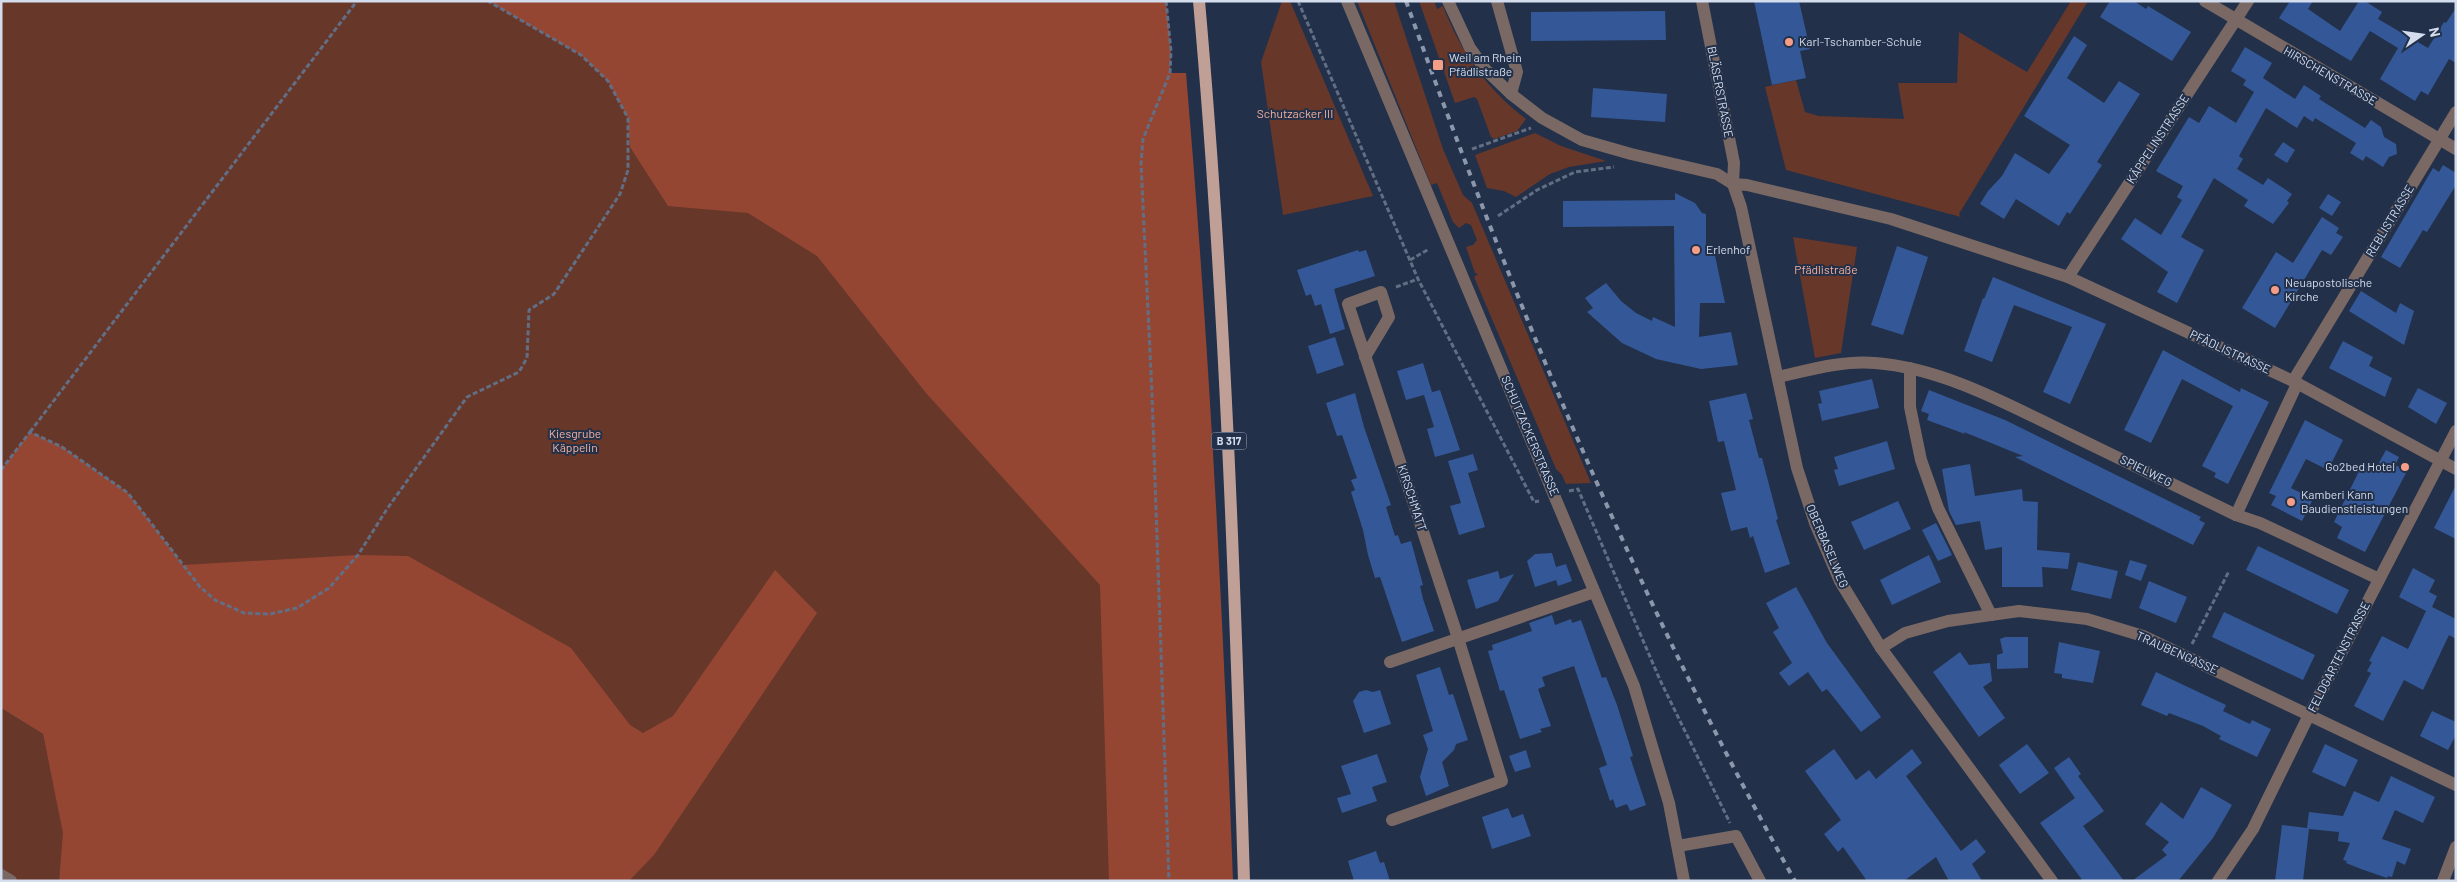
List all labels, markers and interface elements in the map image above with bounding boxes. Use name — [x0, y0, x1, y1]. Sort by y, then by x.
north arrow — [2397, 10, 2447, 60]
text: N — [2426, 26, 2444, 38]
place label: Karl-Tschamber-Schule — [1799, 34, 1922, 48]
marker: Karl-Tschamber-Schule — [1783, 36, 1795, 48]
street label: HIRSCHENSTRASSE — [2281, 43, 2380, 108]
street label: BLÄSERSTRASSE — [1705, 45, 1737, 139]
place label: Weil am Rhein Pfädlistraße — [1449, 50, 1522, 78]
marker: Weil am Rhein Pfädlistraße — [1431, 58, 1445, 72]
street label: KÄPPELINSTRASSE — [2123, 91, 2191, 186]
park label: Schutzacker III — [1257, 106, 1333, 120]
street label: REBLISTRASSE — [2362, 182, 2416, 259]
place label: Erlenhof — [1706, 242, 1750, 256]
marker: Erlenhof — [1690, 244, 1702, 256]
park label: Pfädlistraße — [1794, 262, 1858, 276]
place label: Neuapostolische Kirche — [2285, 275, 2372, 303]
marker: Neuapostolische Kirche — [2269, 284, 2281, 296]
street label: PFÄDLISTRASSE — [2188, 326, 2273, 376]
street label: SCHUTZACKERSTRASSE — [1499, 373, 1563, 498]
park label: Kiesgrube Käppelin — [549, 426, 601, 454]
road number: B 317 — [1212, 432, 1246, 450]
street label: SPIELWEG — [2118, 452, 2175, 489]
place label: Go2bed Hotel — [2325, 459, 2395, 473]
marker: Go2bed Hotel — [2399, 461, 2411, 473]
street label: KIRSCHMATT — [1396, 463, 1430, 533]
place label: Kamberi Kann Baudienstleistungen — [2301, 487, 2408, 515]
marker: Kamberi Kann Baudienstleistungen — [2285, 496, 2297, 508]
street label: OBERBASELWEG — [1804, 502, 1852, 589]
street label: FELDGARTENSTRASSE — [2304, 599, 2372, 714]
street label: TRAUBENGASSE — [2134, 628, 2220, 676]

